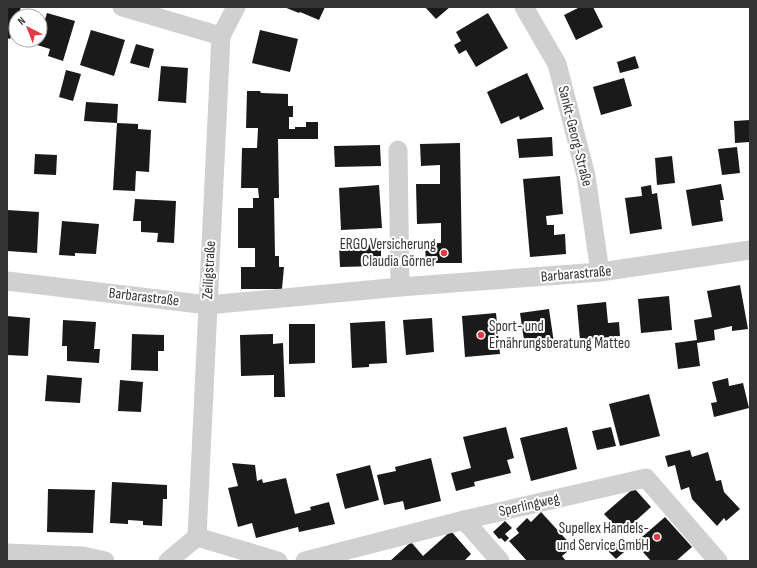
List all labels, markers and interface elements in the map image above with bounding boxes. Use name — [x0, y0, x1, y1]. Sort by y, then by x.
north arrow — [8, 8, 48, 48]
text: N — [15, 14, 28, 28]
street label: Sankt-Georg-Straße — [553, 84, 597, 188]
place label: ERGO Versicherung Claudia Görner — [340, 235, 437, 271]
street label: Zeiligstraße — [198, 240, 220, 300]
marker: ERGO Versicherung Claudia Görner — [439, 248, 449, 258]
street label: Barbarastraße — [540, 261, 612, 287]
street label: Barbarastraße — [108, 283, 180, 311]
place label: Sport- und Ernährungsberatung Matteo — [489, 317, 630, 353]
marker: Sport- und Ernährungsberatung Matteo — [476, 330, 486, 340]
street label: Sperlingweg — [497, 489, 561, 521]
place label: Supellex Handels- und Service GmbH — [557, 519, 649, 555]
marker: Supellex Handels- und Service GmbH — [652, 532, 662, 542]

